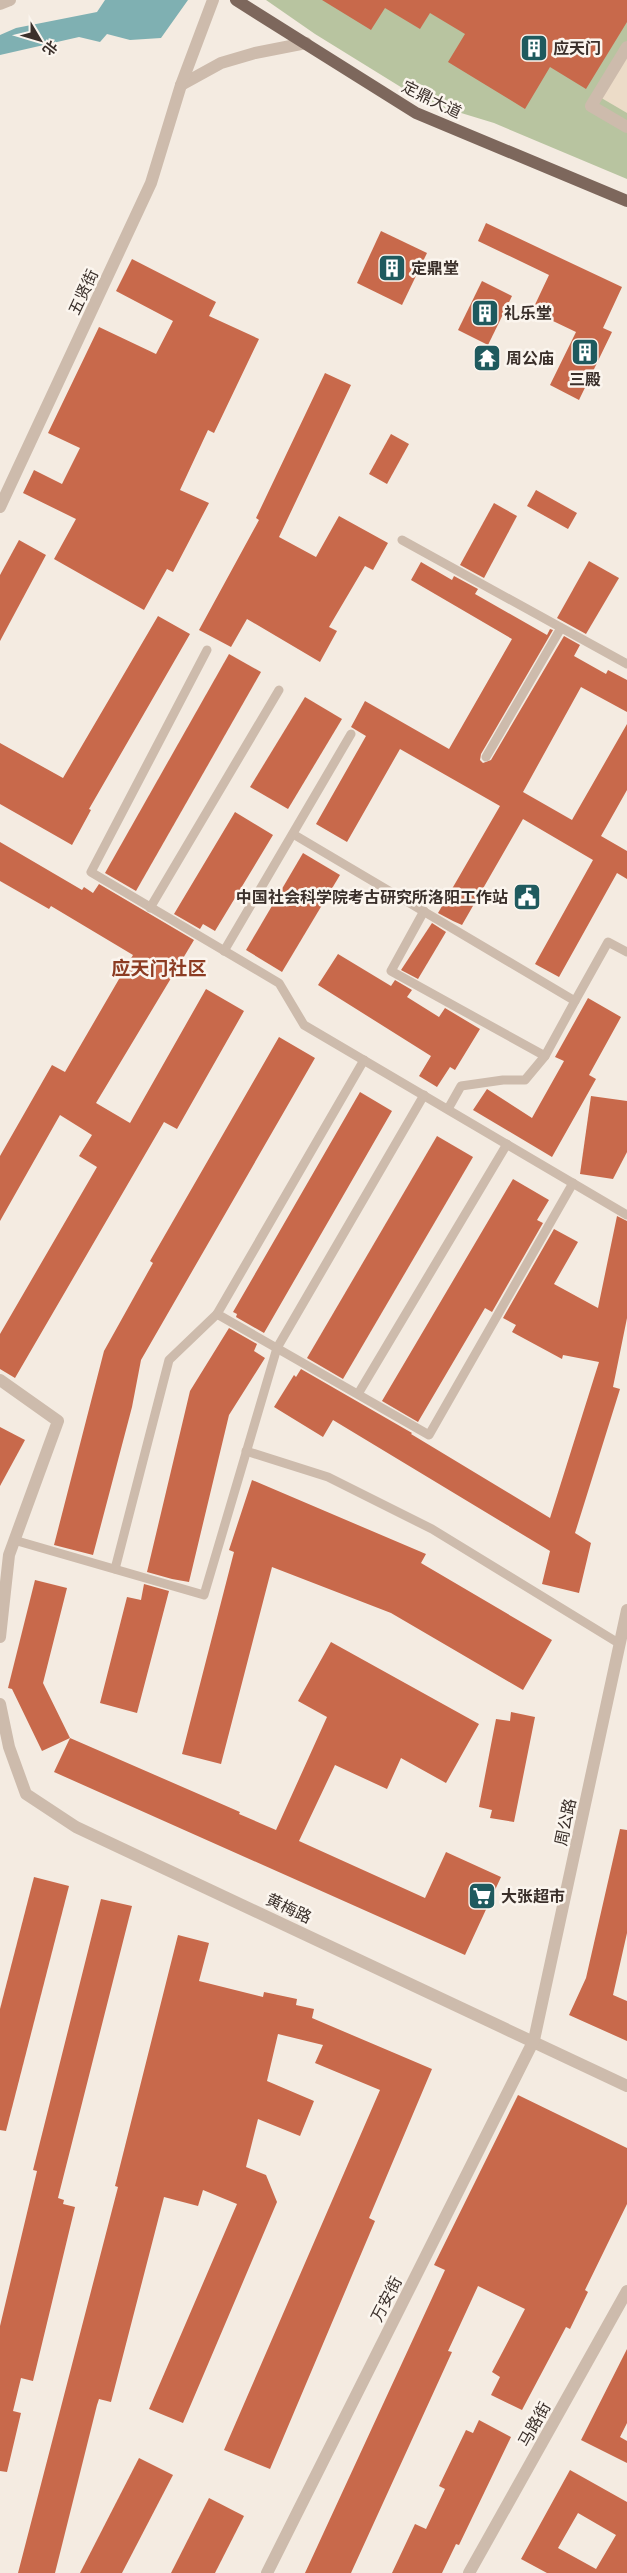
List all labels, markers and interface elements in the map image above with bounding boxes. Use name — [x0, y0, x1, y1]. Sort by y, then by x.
north arrow — [15, 15, 65, 65]
building icon: 应天门 — [519, 33, 549, 63]
text: 北 — [40, 38, 62, 59]
place label: 应天门 — [553, 38, 601, 57]
street label: 定鼎大道 — [399, 76, 465, 121]
building icon: 定鼎堂 — [377, 253, 407, 283]
place label: 定鼎堂 — [411, 258, 459, 277]
street label: 五贤街 — [64, 266, 101, 318]
building icon: 礼乐堂 — [470, 298, 500, 328]
place label: 礼乐堂 — [504, 303, 552, 322]
building icon: 三殿 — [570, 337, 600, 367]
temple icon: 周公庙 — [472, 343, 502, 373]
place label: 周公庙 — [506, 348, 554, 367]
place label: 三殿 — [569, 369, 601, 388]
public building icon: 中国社会科学院考古研究所洛阳工作站 — [512, 882, 542, 912]
place label: 中国社会科学院考古研究所洛阳工作站 — [236, 887, 508, 906]
district label: 应天门社区 — [111, 956, 207, 979]
street label: 周公路 — [550, 1796, 579, 1847]
supermarket icon: 大张超市 — [467, 1881, 497, 1911]
place label: 大张超市 — [501, 1886, 565, 1905]
street label: 黄梅路 — [263, 1889, 315, 1926]
street label: 万安街 — [366, 2273, 405, 2324]
street label: 马路街 — [514, 2398, 554, 2449]

